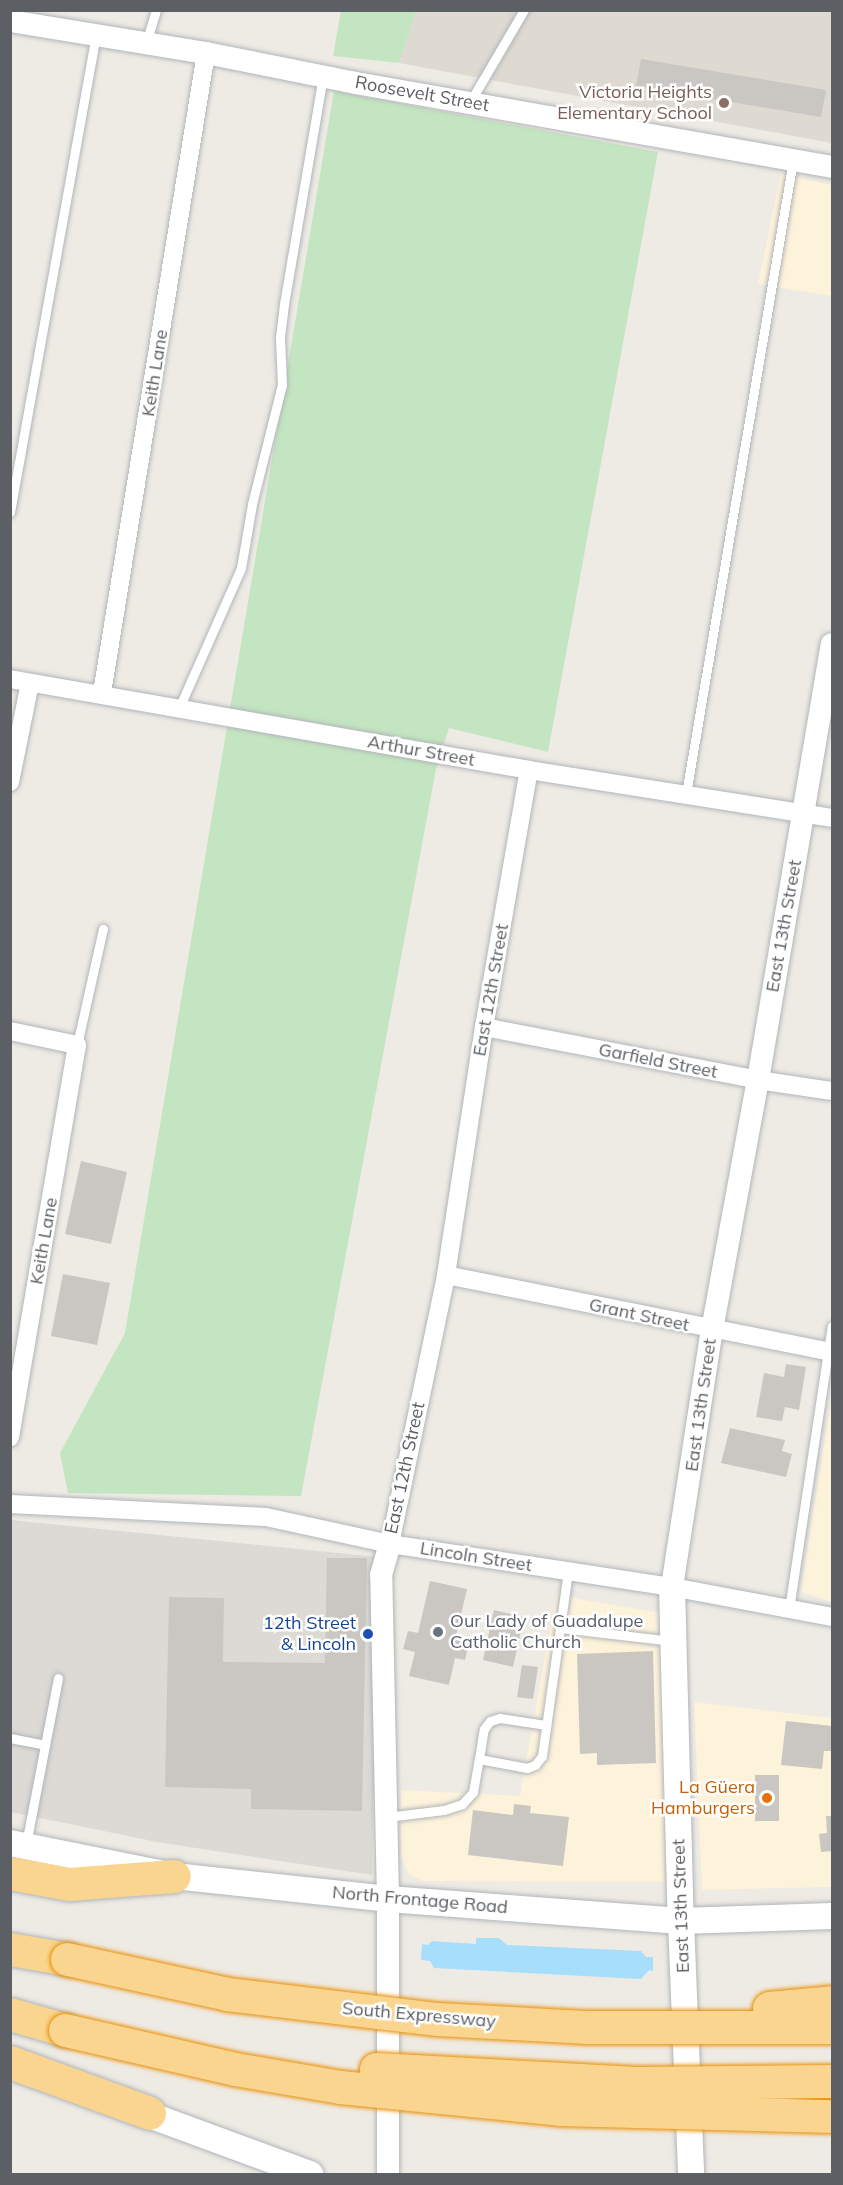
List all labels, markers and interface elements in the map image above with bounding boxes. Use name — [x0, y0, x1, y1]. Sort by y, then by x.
street label: Roosevelt Street — [353, 72, 491, 116]
place label: Victoria Heights Elementary School — [557, 82, 712, 124]
marker: Victoria Heights Elementary School — [717, 96, 731, 110]
street label: Keith Lane — [137, 328, 173, 418]
street label: Arthur Street — [366, 731, 476, 771]
street label: East 13th Street — [762, 858, 806, 994]
street label: East 12th Street — [469, 922, 513, 1058]
street label: Garfield Street — [597, 1039, 719, 1083]
street label: Keith Lane — [26, 1196, 62, 1286]
street label: Grant Street — [587, 1294, 691, 1336]
street label: East 13th Street — [681, 1337, 721, 1473]
street label: East 12th Street — [381, 1400, 429, 1536]
street label: Lincoln Street — [419, 1537, 533, 1577]
place label: Our Lady of Guadalupe Catholic Church — [450, 1611, 643, 1654]
place label: 12th Street & Lincoln — [263, 1613, 356, 1656]
marker: Our Lady of Guadalupe Catholic Church — [431, 1625, 445, 1639]
marker: 12th Street & Lincoln — [361, 1627, 375, 1641]
place label: La Güera Hamburgers — [651, 1777, 755, 1820]
marker: La Güera Hamburgers — [760, 1791, 774, 1805]
street label: East 13th Street — [668, 1839, 694, 1973]
street label: North Frontage Road — [331, 1882, 509, 1918]
street label: South Expressway — [341, 1998, 497, 2032]

